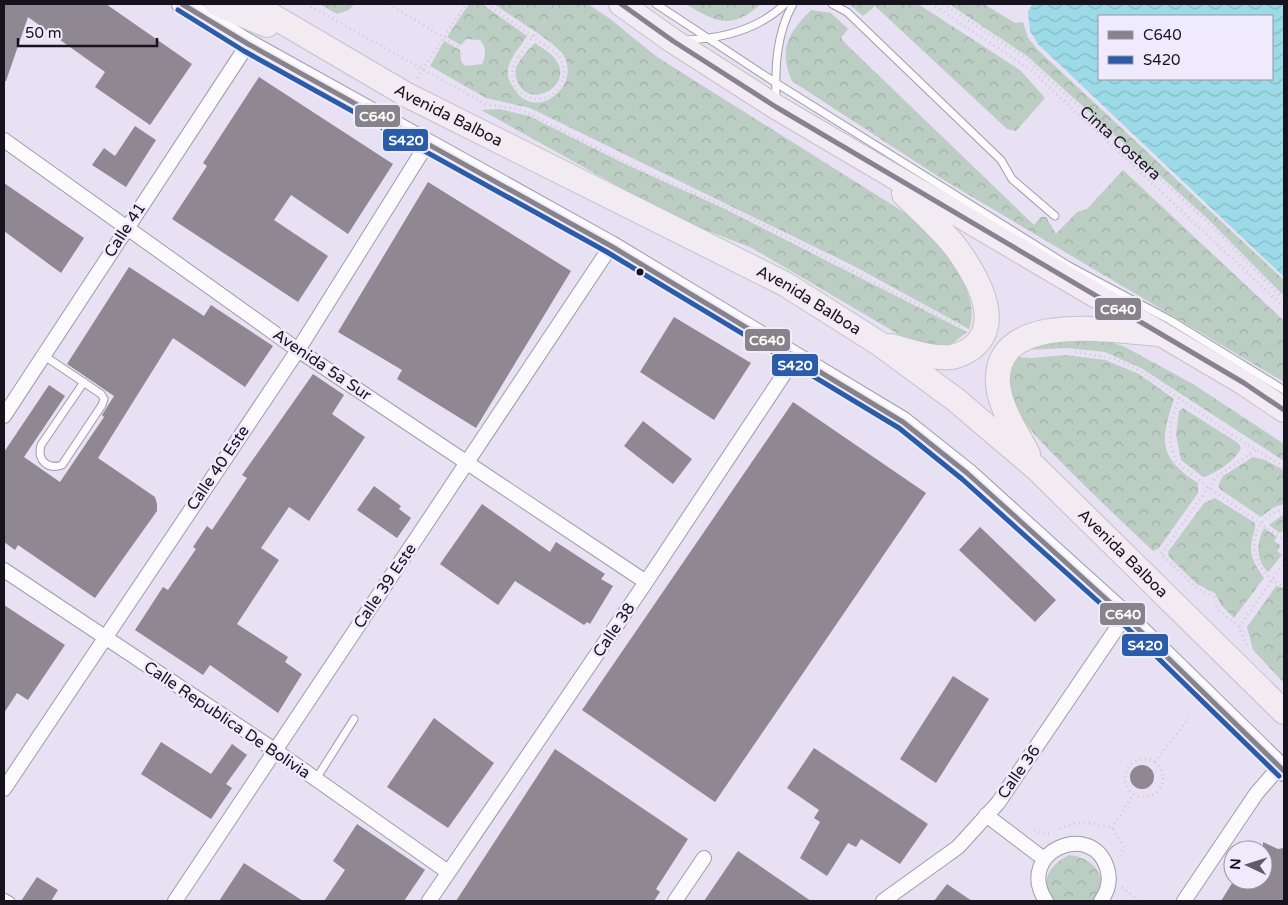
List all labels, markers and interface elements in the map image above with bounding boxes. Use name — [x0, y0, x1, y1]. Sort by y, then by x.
scale bar — [18, 15, 156, 47]
legend — [1098, 15, 1273, 80]
text: 50 m — [25, 24, 62, 42]
text: C640 — [1143, 26, 1182, 44]
text: S420 — [1143, 51, 1181, 69]
street label: Avenida Balboa — [391, 80, 506, 151]
street label: Cinta Costera — [1075, 102, 1165, 185]
line badge: C640 — [354, 104, 401, 128]
text: C640 — [359, 108, 395, 125]
line badge: S420 — [382, 128, 429, 152]
text: S420 — [389, 132, 424, 149]
street label: Calle 41 — [100, 199, 150, 261]
street label: Avenida Balboa — [753, 261, 865, 339]
unlabelled marker — [635, 267, 645, 277]
line badge: C640 — [1094, 297, 1142, 321]
text: C640 — [1100, 301, 1136, 318]
street label: Avenida 5a Sur — [269, 325, 376, 406]
line badge: C640 — [744, 328, 791, 352]
text: C640 — [749, 332, 785, 349]
line badge: S420 — [771, 353, 819, 377]
text: S420 — [778, 357, 813, 374]
street label: Calle 40 Este — [182, 422, 254, 514]
street label: Avenida Balboa — [1074, 505, 1172, 602]
street label: Calle 39 Este — [349, 540, 421, 632]
street label: Calle 38 — [589, 599, 639, 661]
line badge: C640 — [1099, 602, 1146, 626]
text: C640 — [1105, 606, 1141, 623]
line badge: S420 — [1121, 633, 1169, 657]
text: S420 — [1128, 637, 1163, 654]
street label: Calle Republica De Bolivia — [140, 657, 314, 783]
street label: Calle 36 — [993, 741, 1045, 803]
north arrow — [1223, 840, 1273, 890]
text: N — [1227, 858, 1244, 870]

